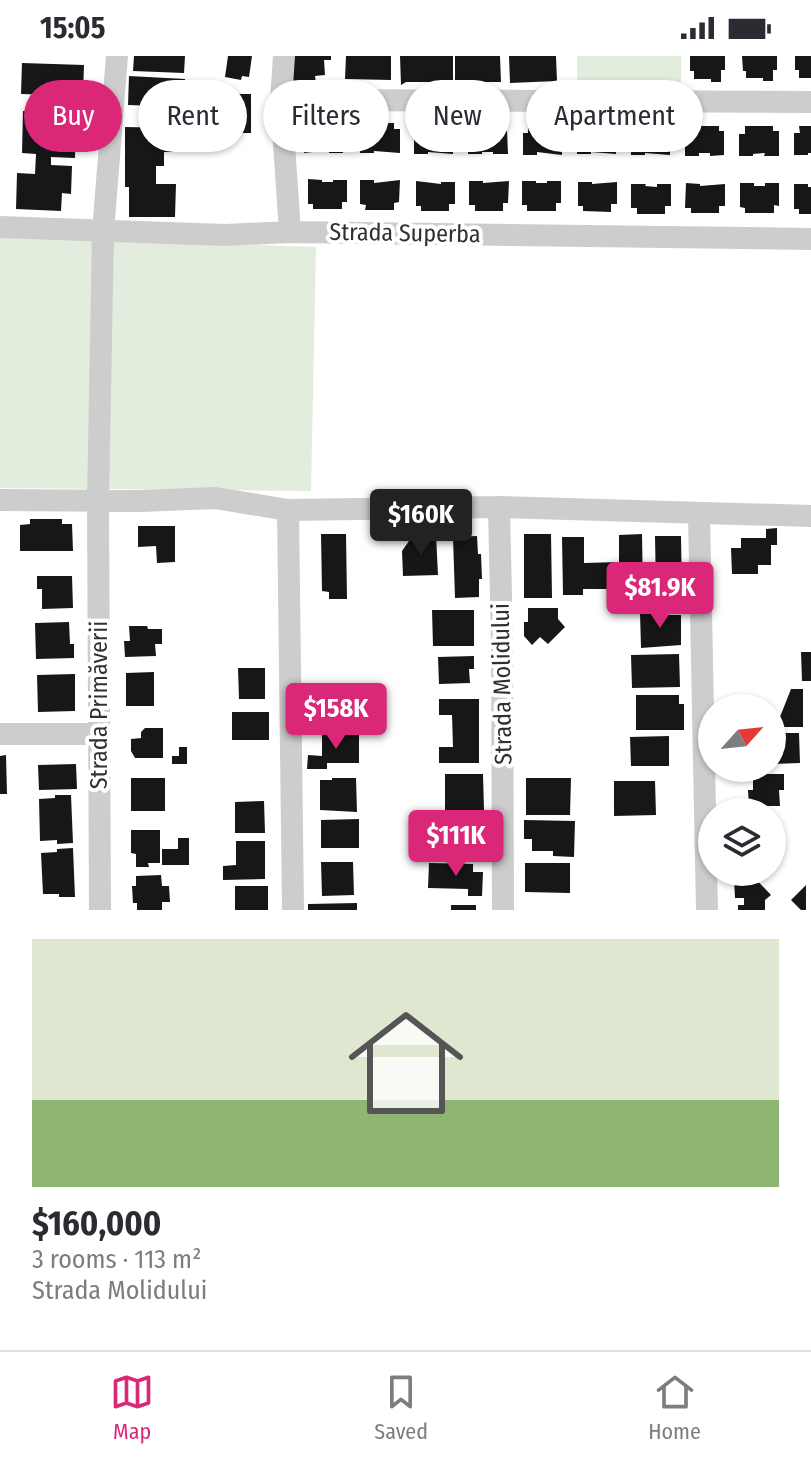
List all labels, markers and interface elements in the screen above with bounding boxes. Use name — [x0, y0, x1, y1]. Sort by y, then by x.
text: 15:05 — [40, 10, 105, 46]
chip: Buy — [24, 80, 122, 152]
chip: Rent — [138, 80, 247, 152]
chip: Filters — [263, 80, 389, 152]
chip: New — [405, 80, 510, 152]
chip: Apartment — [526, 80, 703, 152]
street label: Strada Superba — [329, 218, 481, 248]
pin: $160K — [365, 489, 477, 557]
text: $160K — [388, 499, 454, 530]
pin: $81.9K — [595, 562, 725, 630]
text: $81.9K — [624, 572, 696, 603]
street label: Strada Molidului — [487, 603, 517, 765]
street label: Strada Primăverii — [85, 621, 113, 789]
pin: $158K — [280, 683, 392, 751]
text: $158K — [304, 693, 368, 724]
north arrow — [698, 694, 786, 782]
map controls — [698, 694, 786, 886]
button: layers — [698, 798, 786, 886]
pin: $111K — [400, 810, 512, 878]
text: $111K — [426, 820, 486, 851]
icon: home — [334, 991, 478, 1135]
text: $160,000 — [32, 1203, 161, 1244]
text: 3 rooms · 113 m² — [32, 1244, 201, 1275]
text: Strada Molidului — [32, 1275, 207, 1306]
tab: Map — [110, 1370, 154, 1445]
tab: Saved — [374, 1370, 428, 1445]
tab: Home — [648, 1370, 701, 1445]

